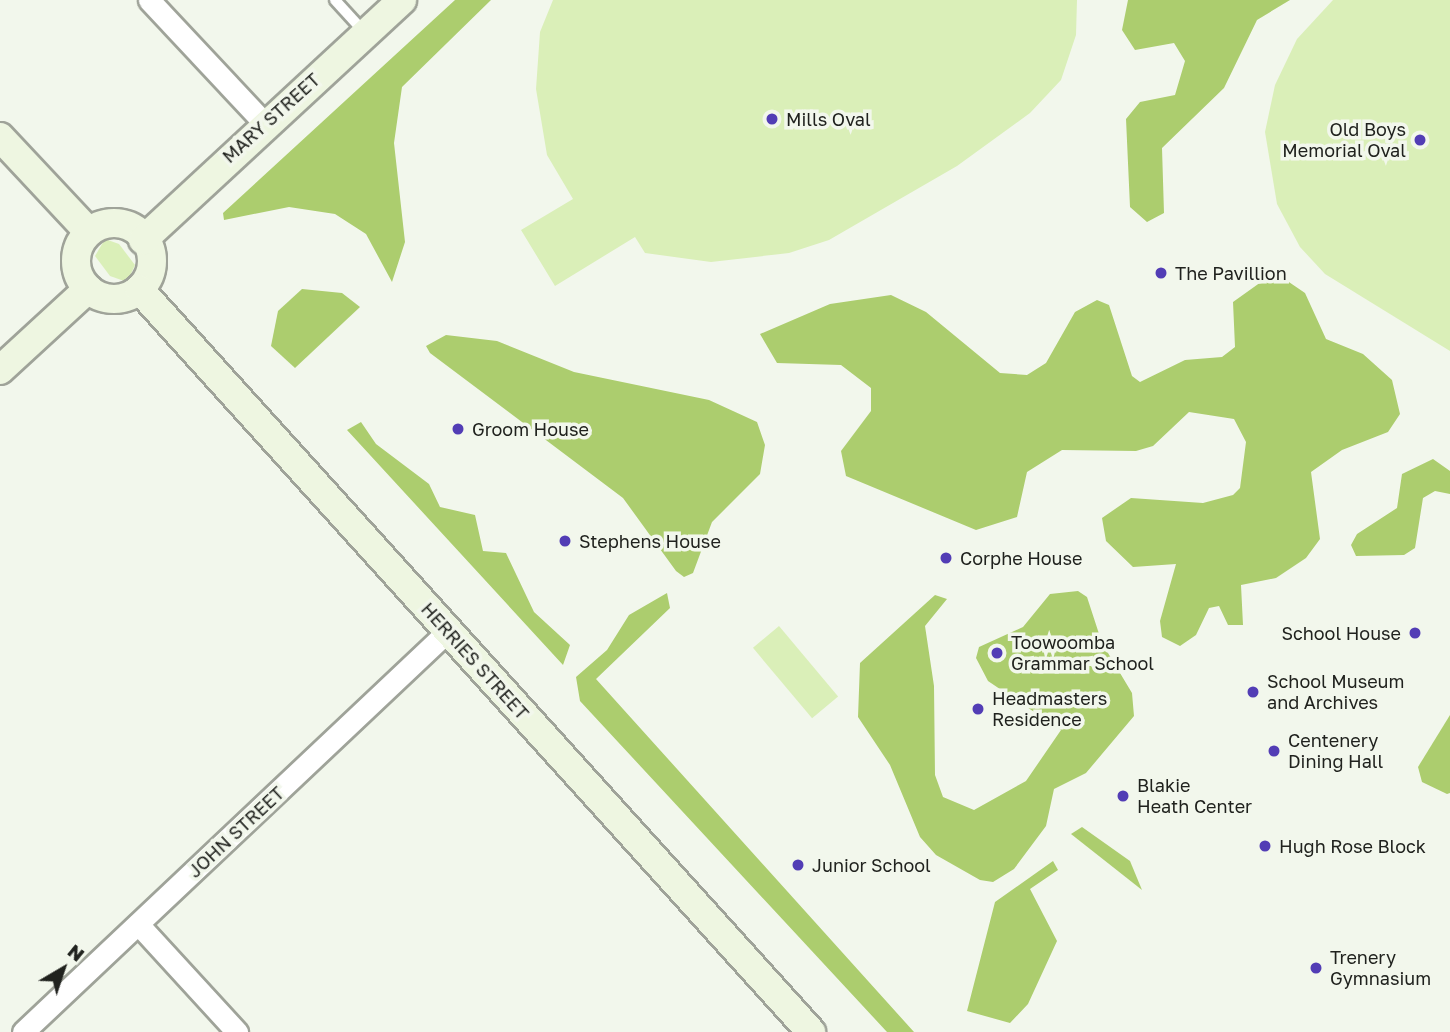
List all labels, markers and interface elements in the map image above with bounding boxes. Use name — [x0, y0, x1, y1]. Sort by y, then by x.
street label: MARY STREET — [218, 69, 324, 167]
place label: Mills Oval — [786, 108, 871, 130]
marker: Mills Oval — [764, 111, 780, 127]
place label: Old Boys Memorial Oval — [1282, 119, 1406, 162]
marker: Old Boys Memorial Oval — [1412, 132, 1428, 148]
place label: The Pavillion — [1175, 262, 1287, 284]
marker: The Pavillion — [1153, 265, 1169, 281]
place label: Groom House — [472, 418, 589, 440]
marker: Groom House — [450, 421, 466, 437]
place label: Stephens House — [579, 530, 721, 552]
marker: Stephens House — [557, 533, 573, 549]
place label: Corphe House — [960, 547, 1082, 569]
marker: Corphe House — [938, 550, 954, 566]
street label: HERRIES STREET — [417, 598, 533, 724]
place label: School House — [1281, 622, 1401, 644]
marker: School House — [1407, 625, 1423, 641]
place label: Toowoomba Grammar School — [1011, 632, 1154, 674]
marker: Toowoomba Grammar School — [989, 645, 1005, 661]
place label: School Museum and Archives — [1267, 671, 1404, 714]
marker: School Museum and Archives — [1245, 684, 1261, 700]
place label: Headmasters Residence — [992, 688, 1107, 730]
marker: Headmasters Residence — [970, 701, 986, 717]
place label: Centenery Dining Hall — [1288, 730, 1383, 772]
marker: Centenery Dining Hall — [1266, 743, 1282, 759]
place label: Blakie Heath Center — [1137, 775, 1252, 818]
street label: JOHN STREET — [184, 782, 288, 882]
marker: Blakie Heath Center — [1115, 788, 1131, 804]
place label: Hugh Rose Block — [1279, 835, 1426, 857]
marker: Hugh Rose Block — [1257, 838, 1273, 854]
place label: Junior School — [812, 854, 931, 876]
marker: Junior School — [790, 857, 806, 873]
north arrow — [28, 934, 98, 1004]
text: N — [64, 939, 89, 966]
place label: Trenery Gymnasium — [1330, 947, 1431, 990]
marker: Trenery Gymnasium — [1308, 960, 1324, 976]

